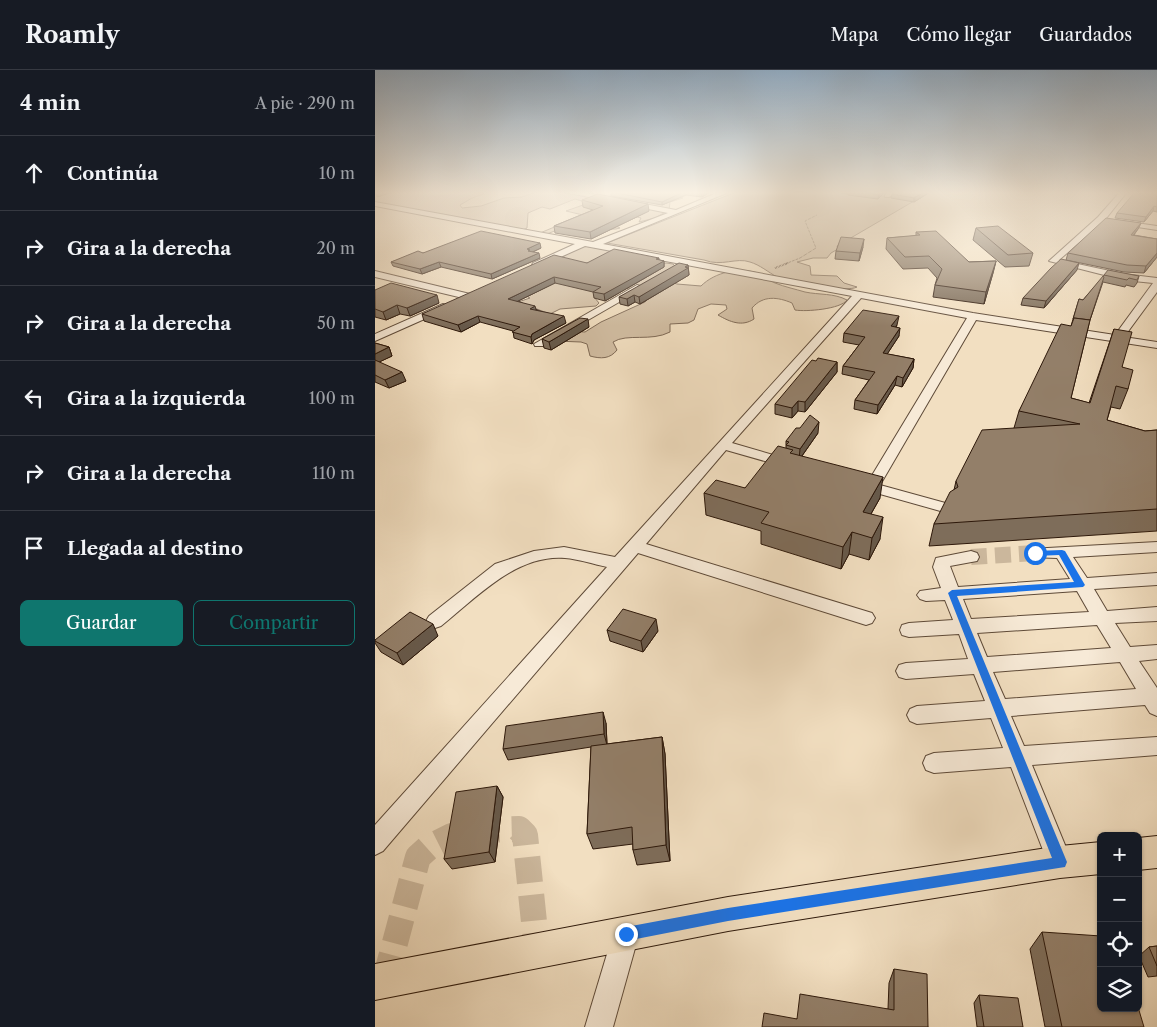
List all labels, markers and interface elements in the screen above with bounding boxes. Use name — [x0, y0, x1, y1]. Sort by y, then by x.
text: Roamly — [25, 20, 119, 49]
text: Mapa — [830, 24, 879, 46]
text: Cómo llegar — [907, 24, 1011, 46]
text: Guardados — [1039, 24, 1132, 46]
text: 4 min — [20, 90, 81, 115]
text: A pie · 290 m — [255, 93, 355, 113]
icon: ahead — [20, 159, 48, 187]
text: Continúa — [67, 162, 158, 185]
text: 10 m — [319, 163, 355, 183]
icon: right — [20, 234, 48, 262]
text: Gira a la derecha — [67, 237, 231, 260]
text: 20 m — [316, 238, 355, 258]
icon: right — [20, 309, 48, 337]
text: Gira a la derecha — [67, 312, 231, 335]
text: 50 m — [317, 313, 355, 333]
icon: left — [20, 384, 48, 412]
text: Gira a la izquierda — [67, 387, 246, 410]
text: 100 m — [309, 388, 355, 408]
icon: right — [20, 459, 48, 487]
text: Gira a la derecha — [67, 462, 231, 485]
text: 110 m — [312, 463, 355, 483]
icon: arrive — [20, 534, 48, 562]
text: Llegada al destino — [67, 537, 243, 560]
route start — [1024, 542, 1047, 565]
button: Guardar — [20, 600, 183, 646]
button: Compartir — [193, 600, 355, 646]
map controls — [1097, 832, 1142, 1012]
button: + — [1097, 832, 1142, 877]
button: − — [1097, 877, 1142, 922]
button: locate — [1097, 922, 1142, 967]
route end — [615, 923, 638, 946]
button: layers — [1097, 967, 1142, 1012]

